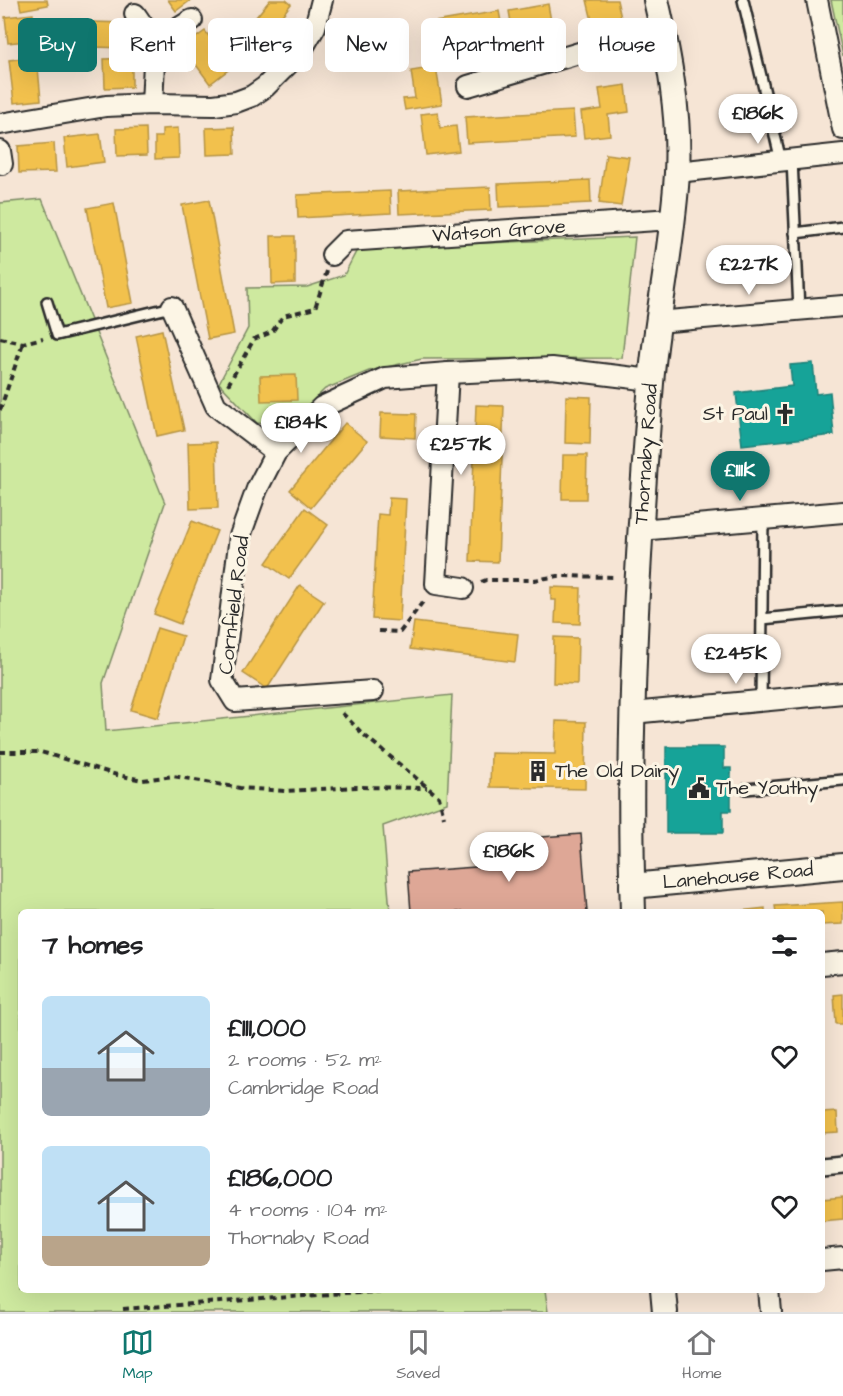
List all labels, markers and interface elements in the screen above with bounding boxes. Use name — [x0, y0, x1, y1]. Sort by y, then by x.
chip: Buy — [18, 18, 97, 72]
chip: Rent — [109, 18, 196, 72]
chip: Filters — [208, 18, 313, 72]
chip: New — [325, 18, 409, 72]
chip: Apartment — [421, 18, 566, 72]
chip: House — [578, 18, 677, 72]
pin: £186K — [716, 94, 800, 145]
text: £186K — [733, 99, 783, 127]
street label: Watson Grove — [431, 212, 567, 250]
pin: £227K — [707, 245, 791, 296]
text: £227K — [720, 250, 778, 278]
street label: Thornaby Road — [627, 383, 666, 525]
place label: St Paul — [703, 400, 768, 428]
church icon: St Paul — [773, 402, 797, 426]
pin: £184K — [259, 403, 343, 454]
text: £184K — [275, 408, 327, 436]
pin: £257K — [419, 425, 503, 476]
text: £257K — [431, 430, 491, 458]
pin: £111K — [698, 451, 782, 502]
text: £111K — [725, 456, 755, 484]
street label: Cornfield Road — [212, 534, 256, 676]
pin: £245K — [694, 634, 778, 685]
text: £245K — [705, 639, 767, 667]
place label: The Old Dairy — [555, 757, 679, 786]
building icon: The Old Dairy — [526, 759, 550, 783]
place label: The Youthy — [716, 774, 818, 803]
public building icon: The Youthy — [687, 776, 711, 800]
pin: £186K — [467, 832, 551, 883]
text: £186K — [484, 837, 534, 865]
street label: Lanehouse Road — [662, 855, 814, 897]
text: 7 homes — [42, 927, 143, 963]
icon: filters — [768, 929, 801, 962]
text: £111,000 — [228, 1010, 306, 1046]
icon: home — [90, 1020, 162, 1092]
icon: heart — [768, 1040, 801, 1073]
text: 2 rooms · 52 m² — [228, 1046, 382, 1074]
text: Cambridge Road — [228, 1074, 379, 1102]
text: £186,000 — [228, 1160, 332, 1196]
icon: home — [90, 1170, 162, 1242]
icon: heart — [768, 1190, 801, 1223]
text: 4 rooms · 104 m² — [228, 1196, 387, 1224]
text: Thornaby Road — [228, 1224, 369, 1252]
tab: Map — [121, 1326, 154, 1384]
tab: Saved — [396, 1326, 440, 1384]
tab: Home — [682, 1326, 722, 1384]

